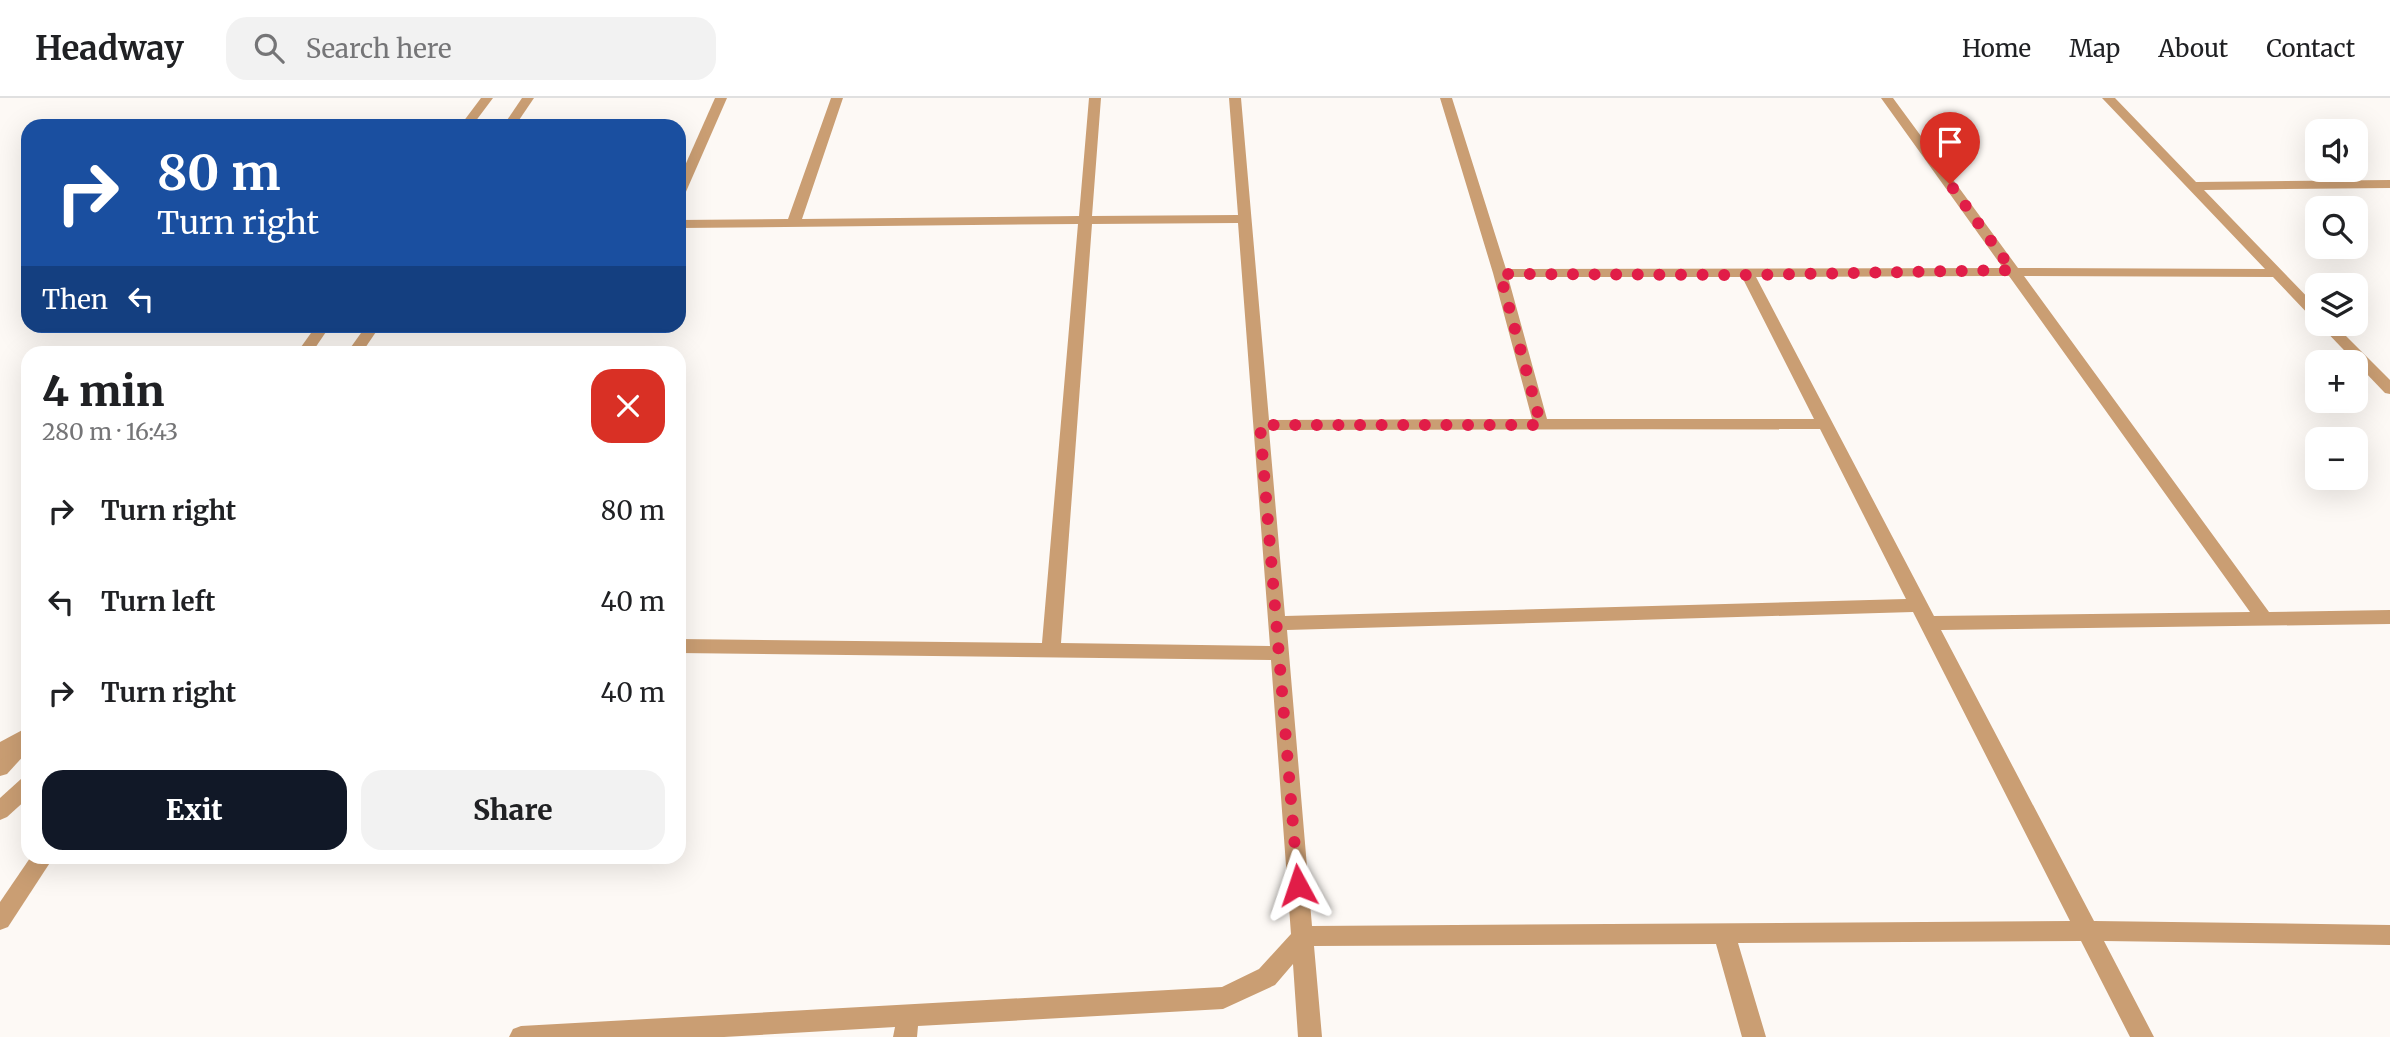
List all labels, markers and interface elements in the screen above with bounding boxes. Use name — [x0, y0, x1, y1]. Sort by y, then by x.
search box — [226, 17, 716, 80]
text: Headway — [35, 28, 184, 69]
icon: search — [250, 29, 288, 67]
text: Search here — [306, 32, 452, 65]
text: Home — [1962, 33, 2031, 64]
text: Map — [2069, 33, 2120, 64]
text: About — [2158, 33, 2228, 64]
text: Contact — [2266, 33, 2355, 64]
pin — [1920, 112, 1980, 184]
map controls — [2305, 119, 2368, 490]
button: sound — [2305, 119, 2368, 182]
icon: arrive — [1931, 123, 1969, 161]
text: 80 m — [157, 142, 280, 203]
icon: right — [42, 147, 133, 238]
button: search — [2305, 196, 2368, 259]
text: Turn right — [157, 203, 319, 243]
button: layers — [2305, 273, 2368, 336]
icon: left — [122, 280, 160, 318]
text: Then — [42, 283, 108, 316]
button: + — [2305, 350, 2368, 413]
text: 4 min — [42, 365, 164, 417]
button: close — [591, 369, 665, 443]
text: 280 m · 16:43 — [42, 417, 178, 446]
button: − — [2305, 427, 2368, 490]
icon: right — [42, 492, 80, 530]
text: Turn right — [101, 494, 236, 527]
text: 80 m — [601, 494, 665, 527]
icon: left — [42, 583, 80, 621]
text: Turn left — [101, 585, 215, 618]
text: 40 m — [601, 585, 665, 618]
icon: right — [42, 674, 80, 712]
text: Turn right — [101, 676, 236, 709]
text: 40 m — [601, 676, 665, 709]
button: Exit — [42, 770, 347, 850]
button: Share — [361, 770, 665, 850]
position arrow — [1261, 848, 1335, 922]

